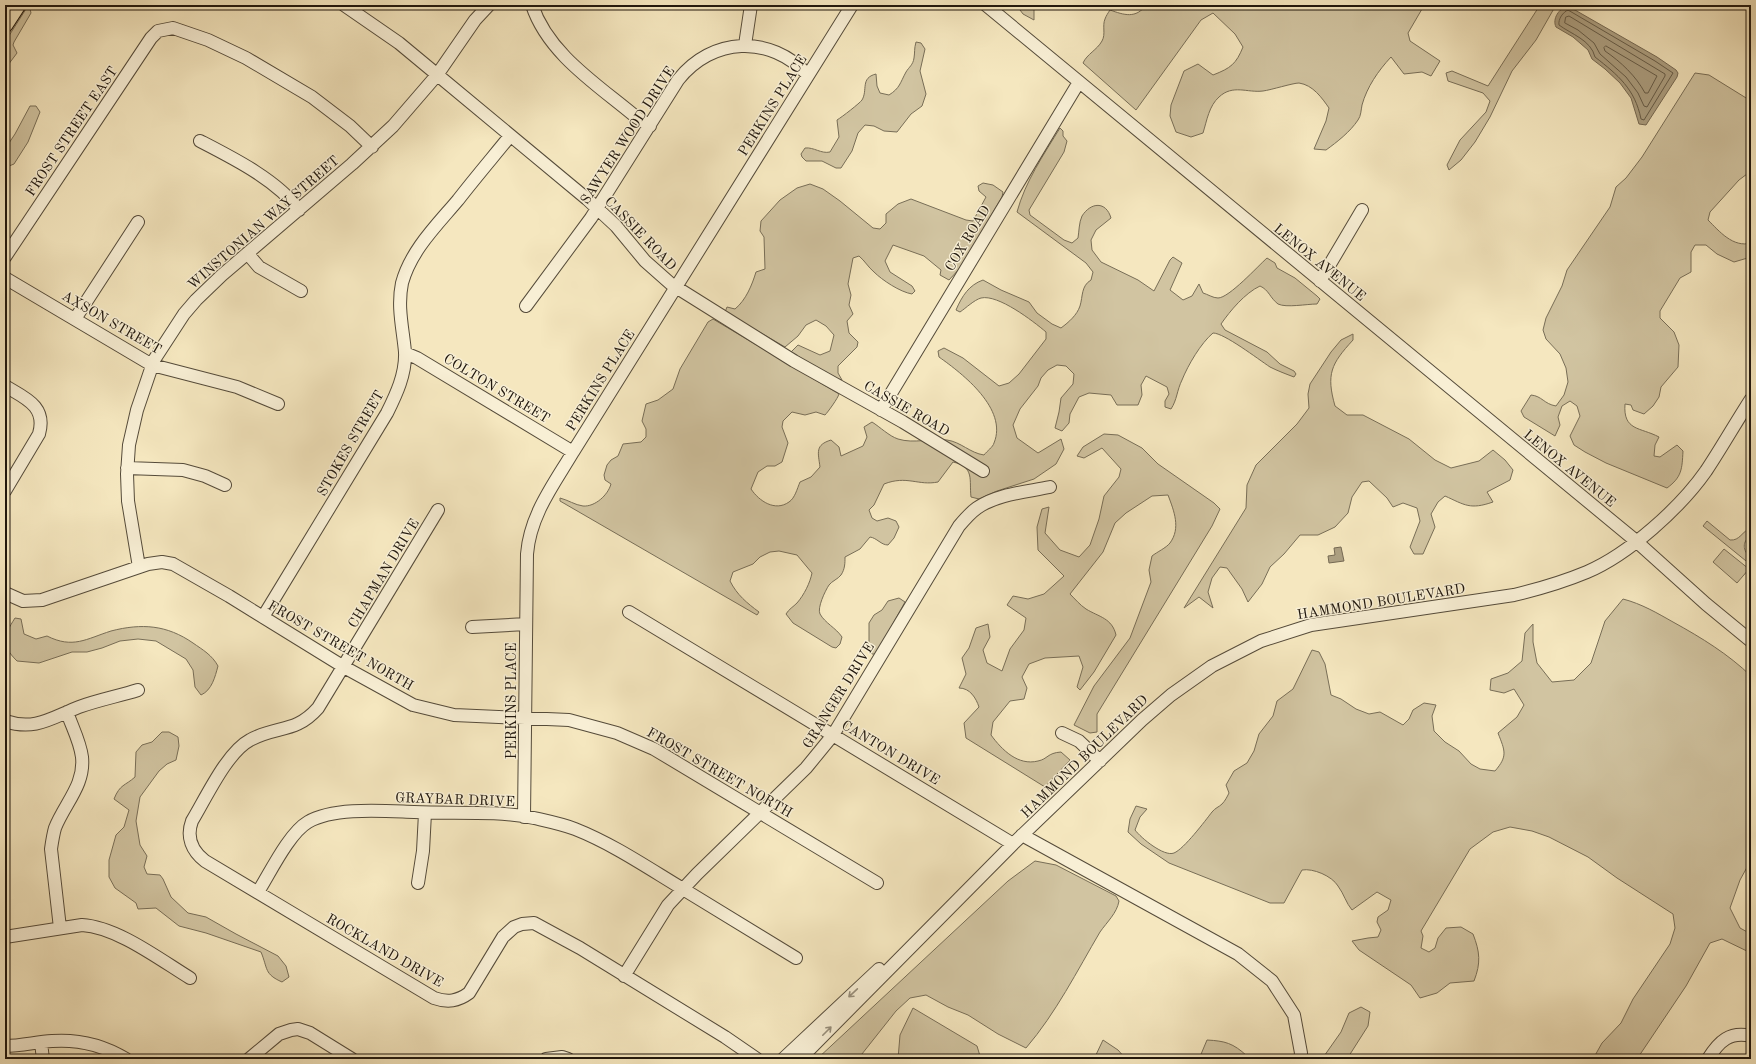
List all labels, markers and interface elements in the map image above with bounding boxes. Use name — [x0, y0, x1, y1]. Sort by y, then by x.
street label: PERKINS PLACE — [736, 52, 810, 159]
street label: FROST STREET EAST — [23, 64, 120, 199]
street label: SAWYER WOOD DRIVE — [578, 64, 678, 207]
street label: WINSTONIAN WAY STREET — [185, 153, 342, 292]
street label: CASSIE ROAD — [602, 194, 679, 273]
street label: COX ROAD — [943, 203, 993, 274]
street label: LENOX AVENUE — [1271, 222, 1368, 304]
street label: AXSON STREET — [59, 289, 164, 357]
street label: PERKINS PLACE — [564, 327, 638, 434]
street label: COLTON STREET — [441, 352, 552, 426]
street label: CASSIE ROAD — [861, 379, 952, 439]
street label: STOKES STREET — [315, 388, 387, 499]
street label: LENOX AVENUE — [1521, 428, 1618, 510]
street label: CHAPMAN DRIVE — [346, 516, 422, 631]
street label: HAMMOND BOULEVARD — [1296, 582, 1466, 622]
street label: FROST STREET NORTH — [265, 598, 416, 693]
street label: GRANGER DRIVE — [801, 640, 877, 751]
street label: PERKINS PLACE — [505, 643, 519, 759]
street label: HAMMOND BOULEVARD — [1019, 693, 1151, 821]
street label: CANTON DRIVE — [839, 718, 942, 788]
street label: FROST STREET NORTH — [644, 725, 795, 820]
street label: GRAYBAR DRIVE — [395, 791, 515, 809]
street label: ROCKLAND DRIVE — [324, 912, 445, 990]
one-way arrow — [848, 988, 858, 997]
one-way arrow — [822, 1026, 832, 1036]

